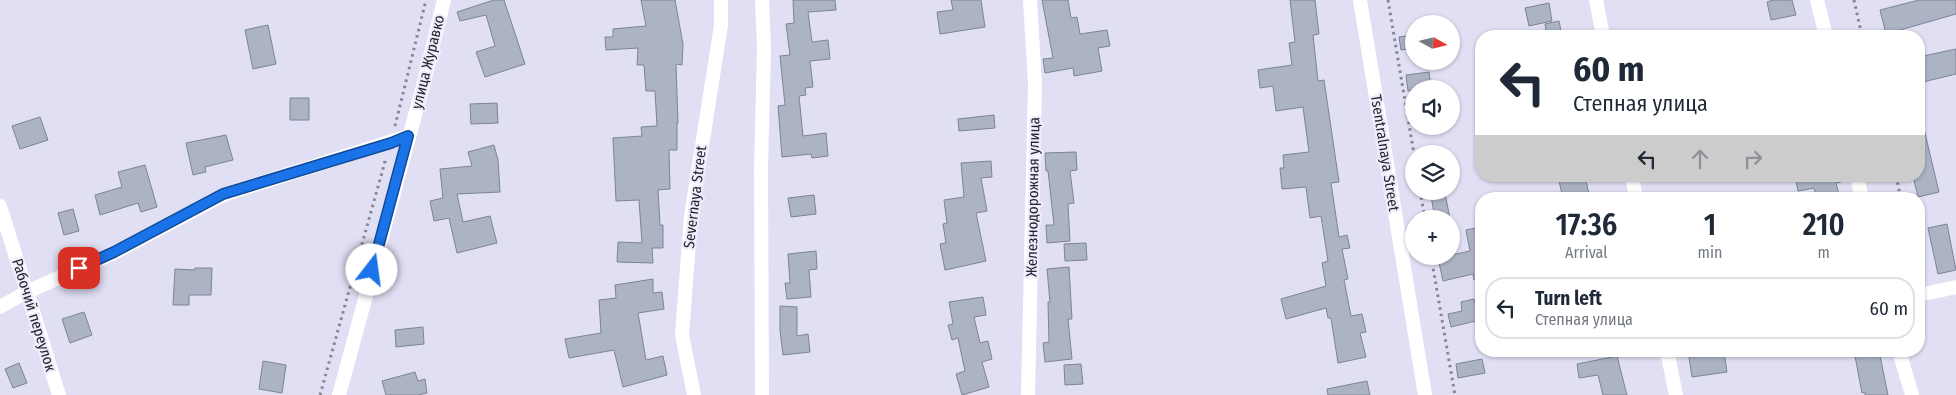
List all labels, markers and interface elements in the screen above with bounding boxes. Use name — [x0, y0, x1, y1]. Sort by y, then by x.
street label: улица Журавко — [408, 13, 448, 111]
north arrow — [1405, 15, 1460, 70]
map controls — [1405, 15, 1460, 265]
text: 60 m — [1573, 48, 1644, 90]
icon: left — [1490, 50, 1555, 115]
button: sound — [1405, 80, 1460, 135]
text: Степная улица — [1573, 90, 1708, 117]
street label: Tsentralnaya Street — [1367, 93, 1403, 213]
street label: Железнодорожная улица — [1023, 117, 1043, 277]
street label: Severnaya Street — [680, 145, 710, 249]
button: layers — [1405, 145, 1460, 200]
icon: left — [1633, 145, 1661, 173]
icon: ahead — [1686, 145, 1714, 173]
icon: right — [1739, 145, 1767, 173]
text: 17:36 — [1555, 207, 1617, 243]
text: 1 — [1704, 207, 1716, 243]
text: 210 — [1803, 207, 1845, 243]
button: + — [1405, 210, 1460, 265]
position arrow — [345, 243, 397, 295]
text: Arrival — [1565, 243, 1608, 262]
text: min — [1698, 243, 1722, 262]
text: m — [1818, 243, 1830, 262]
pin — [58, 247, 100, 289]
icon: arrive — [65, 254, 93, 282]
street label: Рабочий переулок — [8, 256, 60, 374]
text: Turn left — [1535, 287, 1602, 310]
icon: left — [1492, 294, 1520, 322]
text: 60 m — [1870, 297, 1908, 320]
text: Степная улица — [1535, 310, 1633, 329]

